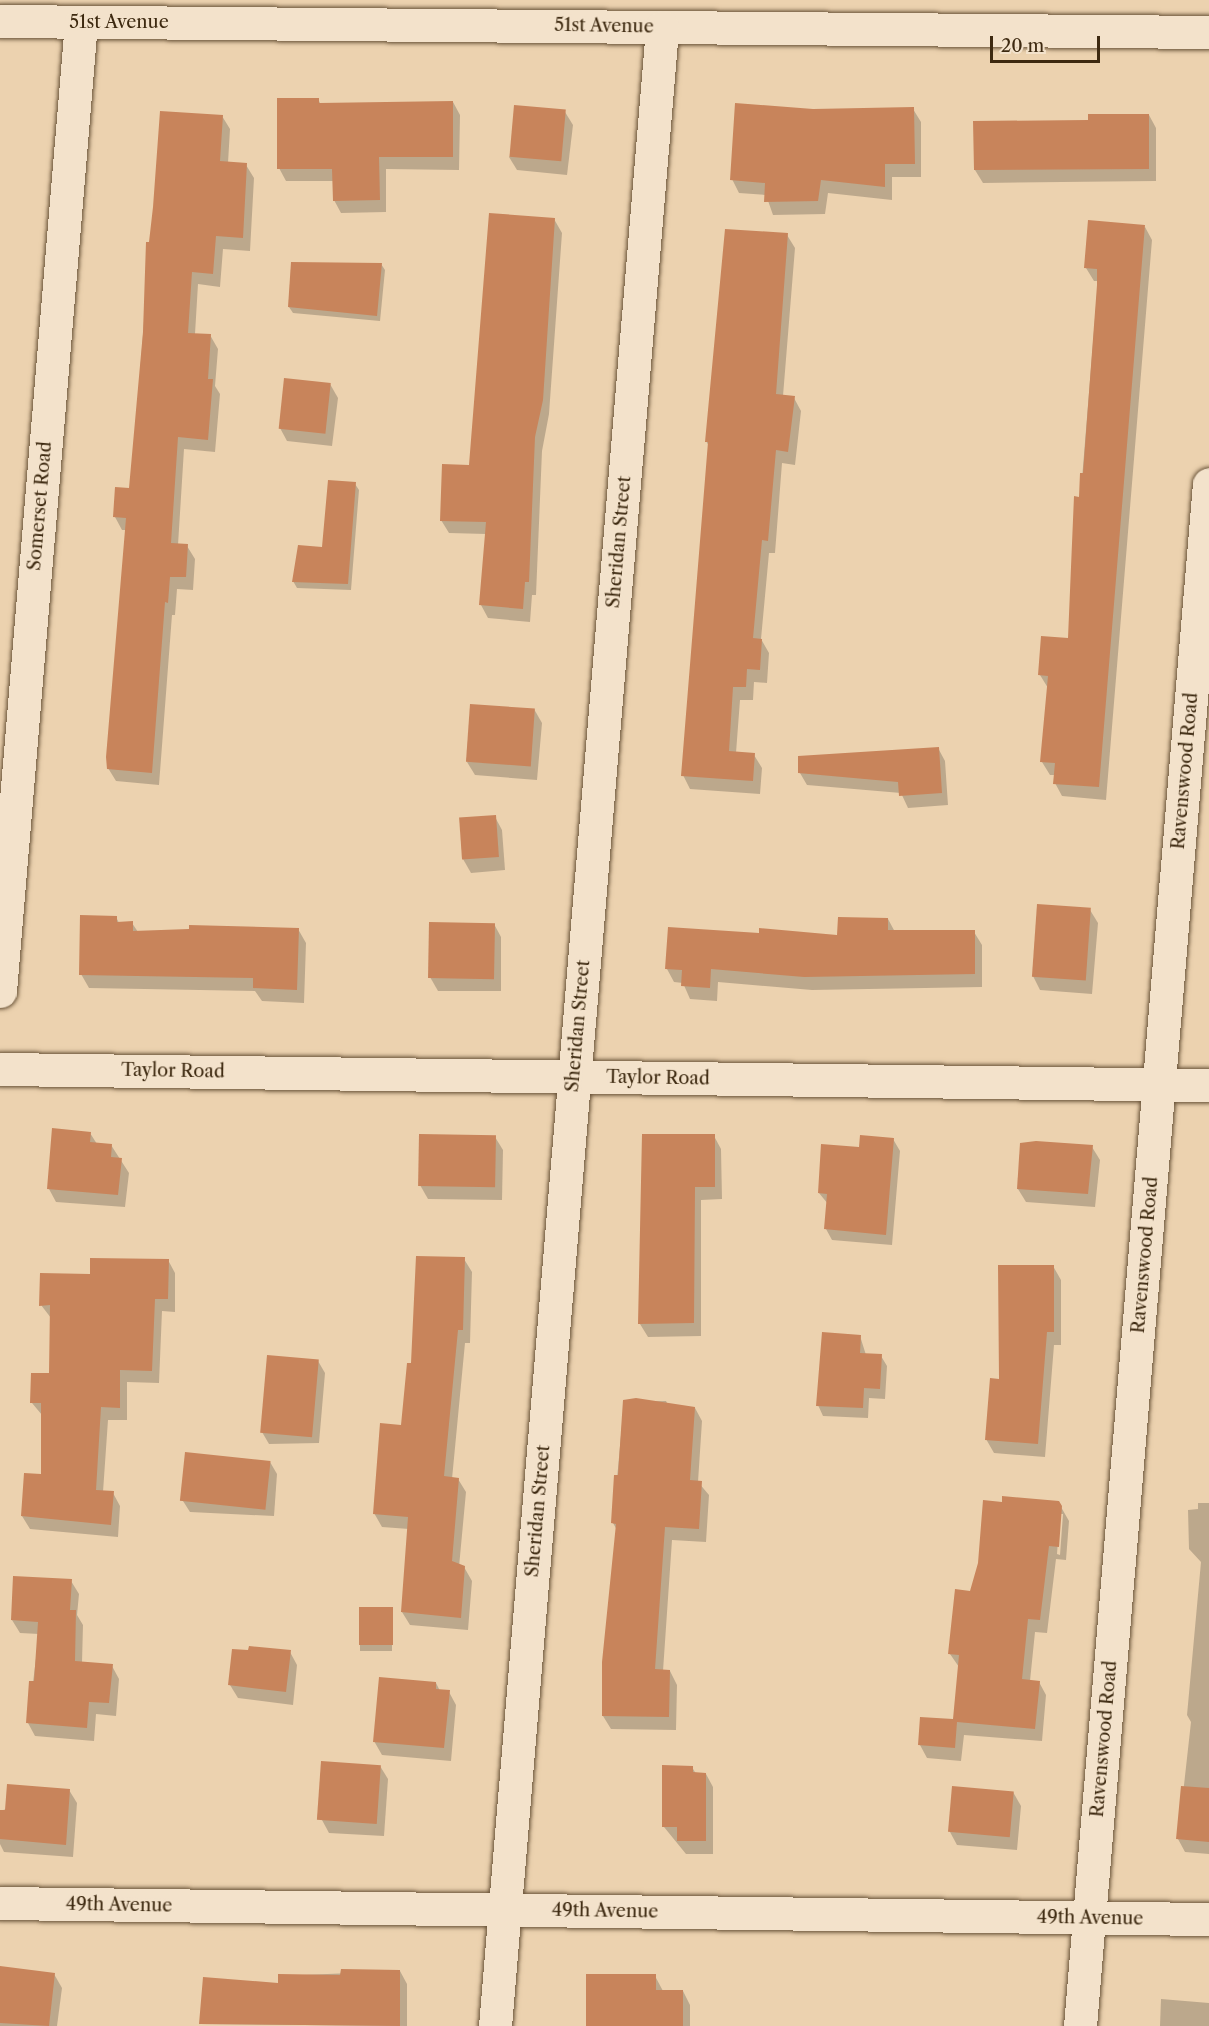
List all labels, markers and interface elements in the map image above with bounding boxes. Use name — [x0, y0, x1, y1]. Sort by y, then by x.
street label: 51st Avenue — [69, 11, 169, 33]
street label: 51st Avenue — [554, 14, 654, 38]
scale bar — [993, 24, 1102, 62]
text: 20 m — [1001, 35, 1044, 57]
street label: Somerset Road — [24, 440, 56, 572]
street label: Sheridan Street — [602, 475, 636, 609]
street label: Ravenswood Road — [1167, 692, 1203, 850]
street label: Sheridan Street — [561, 959, 595, 1093]
street label: Taylor Road — [121, 1059, 225, 1083]
street label: Taylor Road — [606, 1066, 710, 1090]
street label: Ravenswood Road — [1127, 1176, 1163, 1334]
street label: Sheridan Street — [521, 1444, 555, 1578]
street label: Ravenswood Road — [1086, 1660, 1122, 1818]
street label: 49th Avenue — [65, 1893, 173, 1917]
street label: 49th Avenue — [551, 1899, 659, 1923]
street label: 49th Avenue — [1036, 1906, 1144, 1930]

